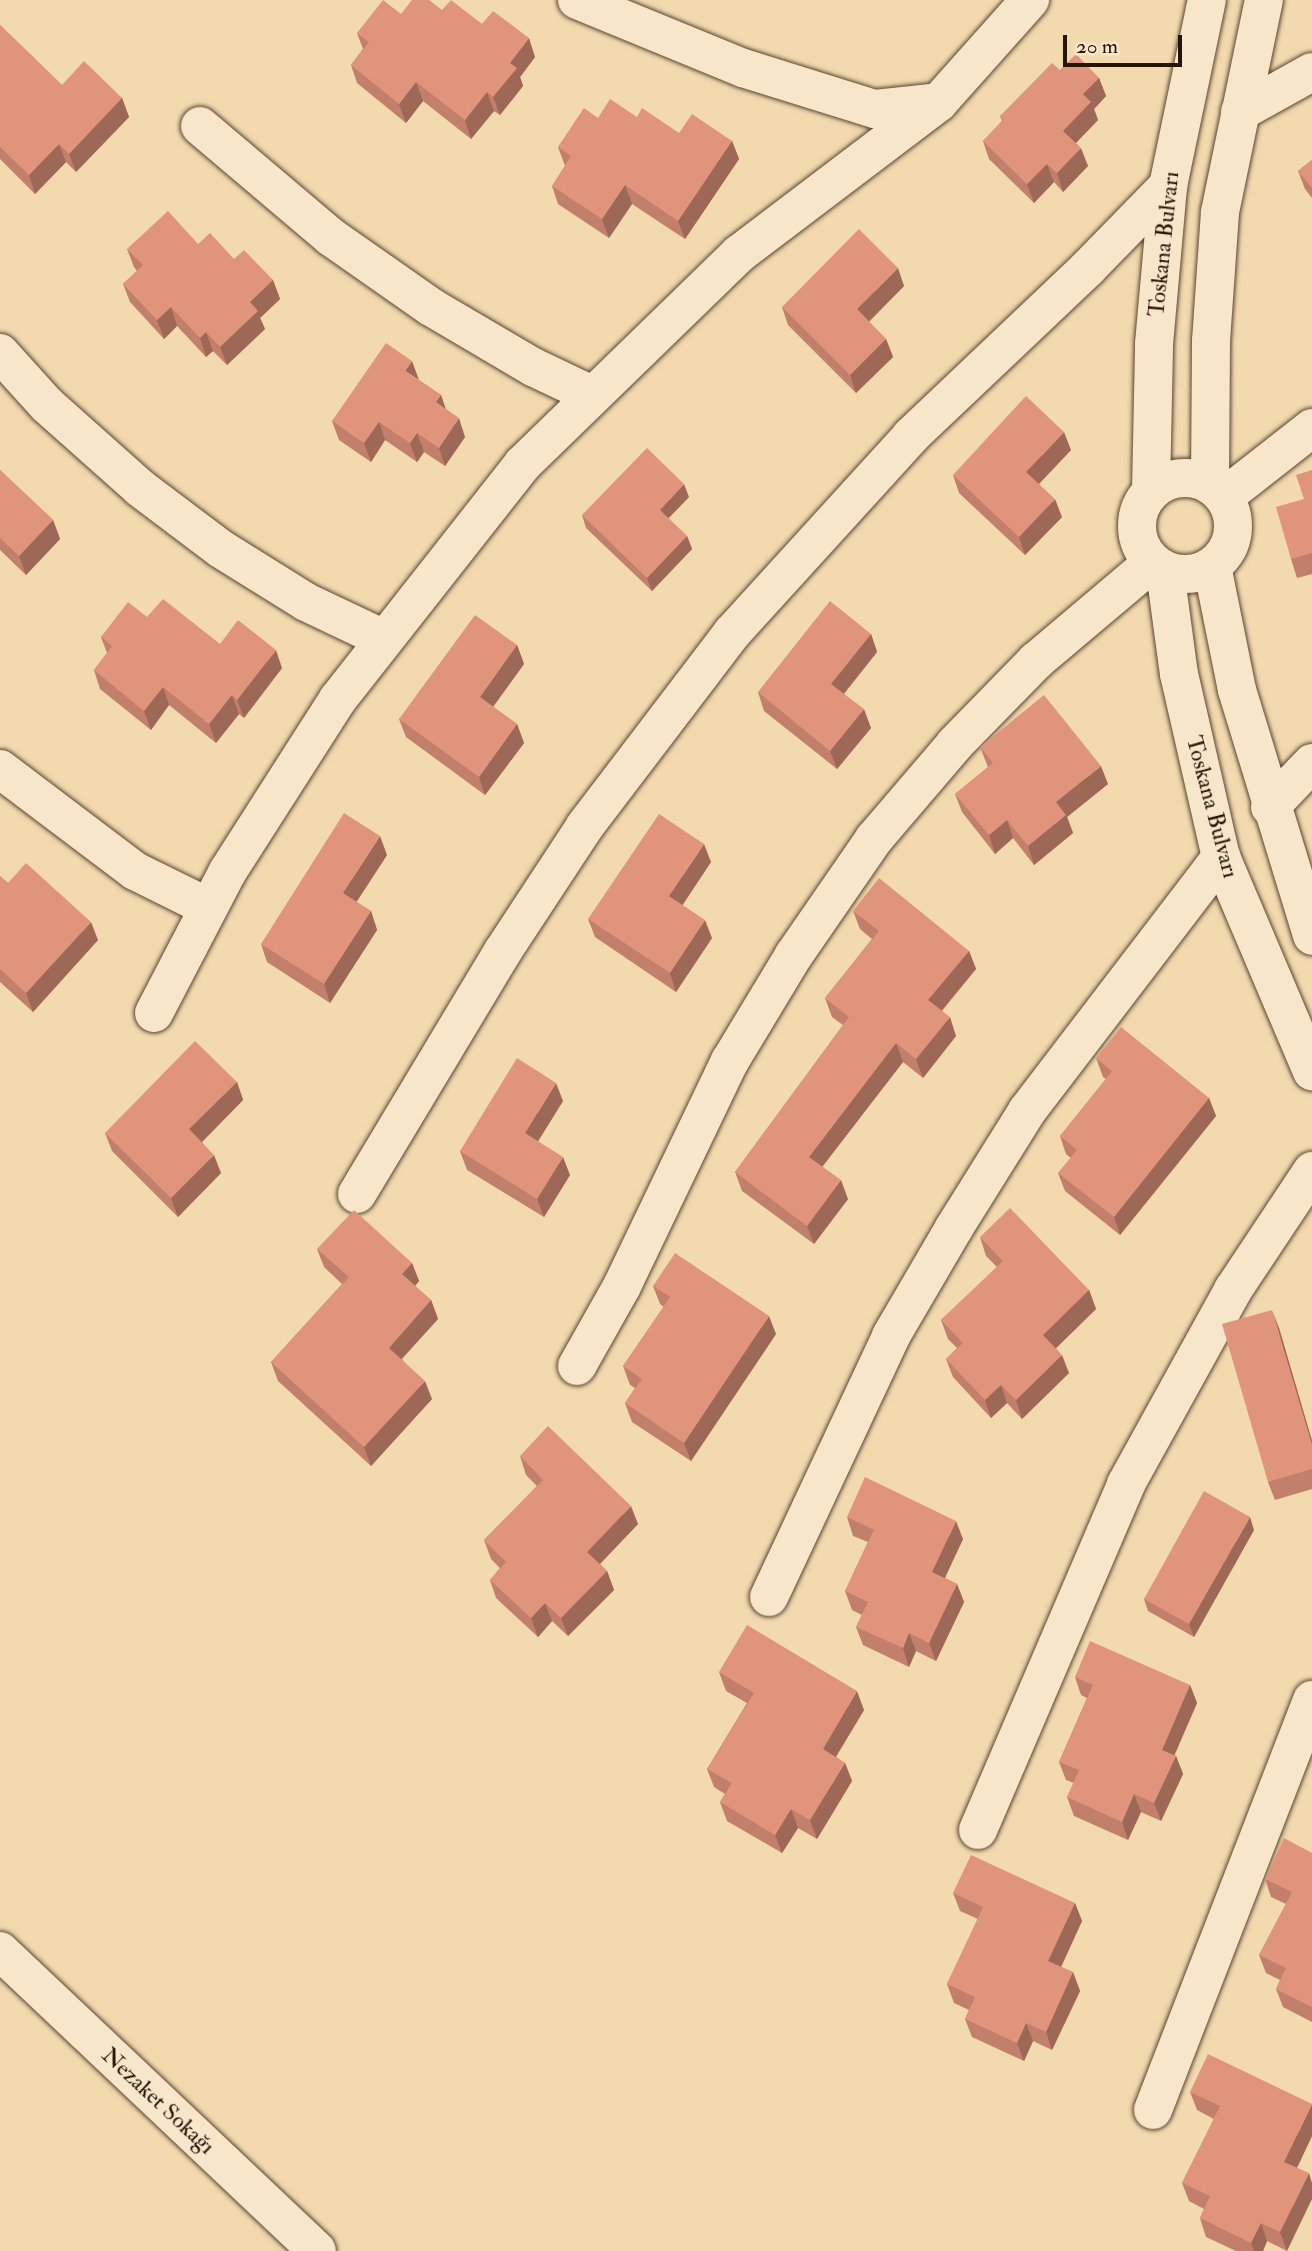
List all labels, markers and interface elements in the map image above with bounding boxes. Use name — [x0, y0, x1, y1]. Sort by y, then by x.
scale bar — [1067, 21, 1186, 65]
text: 20 m — [1076, 33, 1118, 60]
street label: Toskana Bulvarı — [1143, 170, 1185, 318]
street label: Toskana Bulvarı — [1180, 733, 1244, 881]
street label: Nezaket Sokağı — [96, 2042, 220, 2160]

